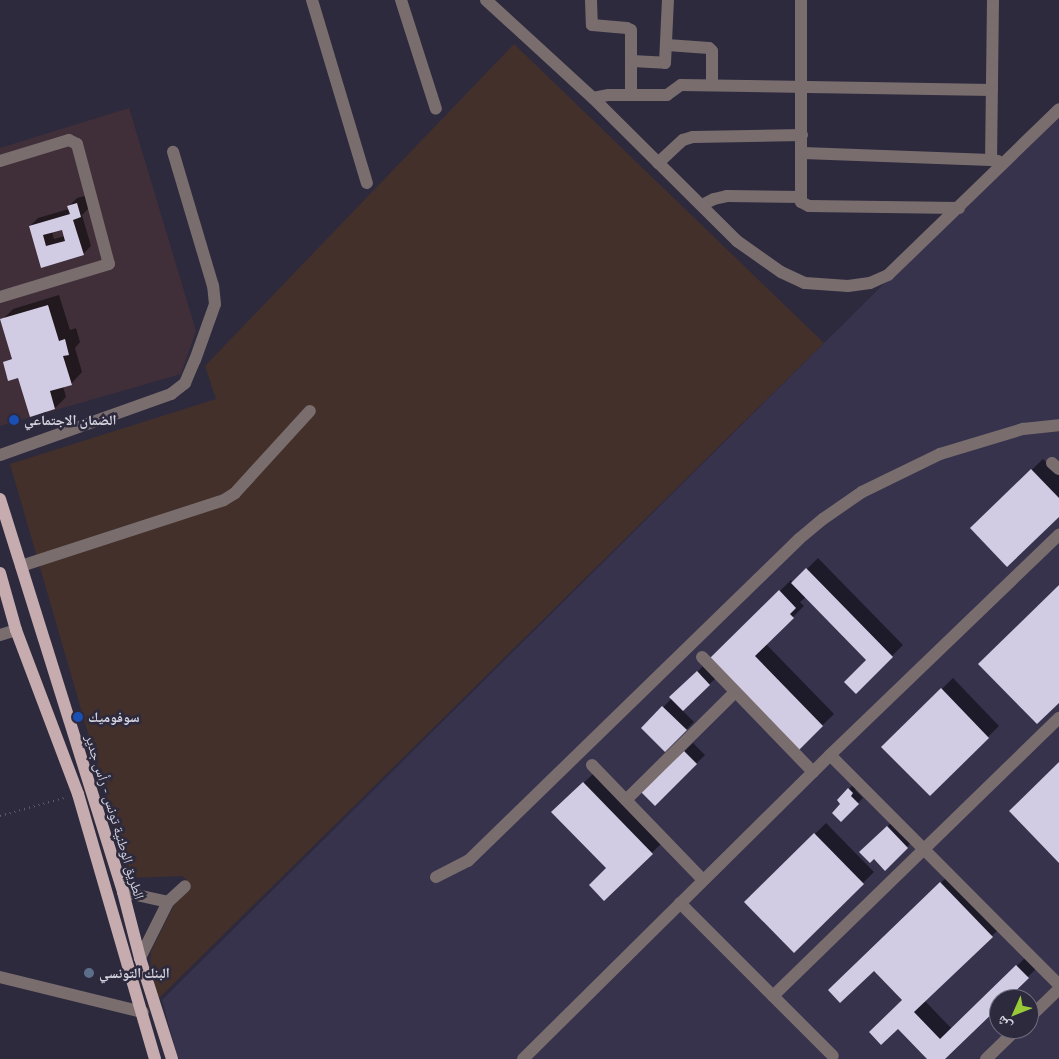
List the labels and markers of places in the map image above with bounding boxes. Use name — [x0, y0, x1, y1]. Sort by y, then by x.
place label: الضمان الاجتماعي — [24, 412, 117, 428]
marker: الضمان الاجتماعي — [8, 414, 20, 426]
place label: سوفوميك — [88, 709, 140, 725]
marker: سوفوميك — [72, 711, 84, 723]
place label: البنك التونسي — [99, 965, 170, 981]
marker: البنك التونسي — [83, 967, 95, 979]

